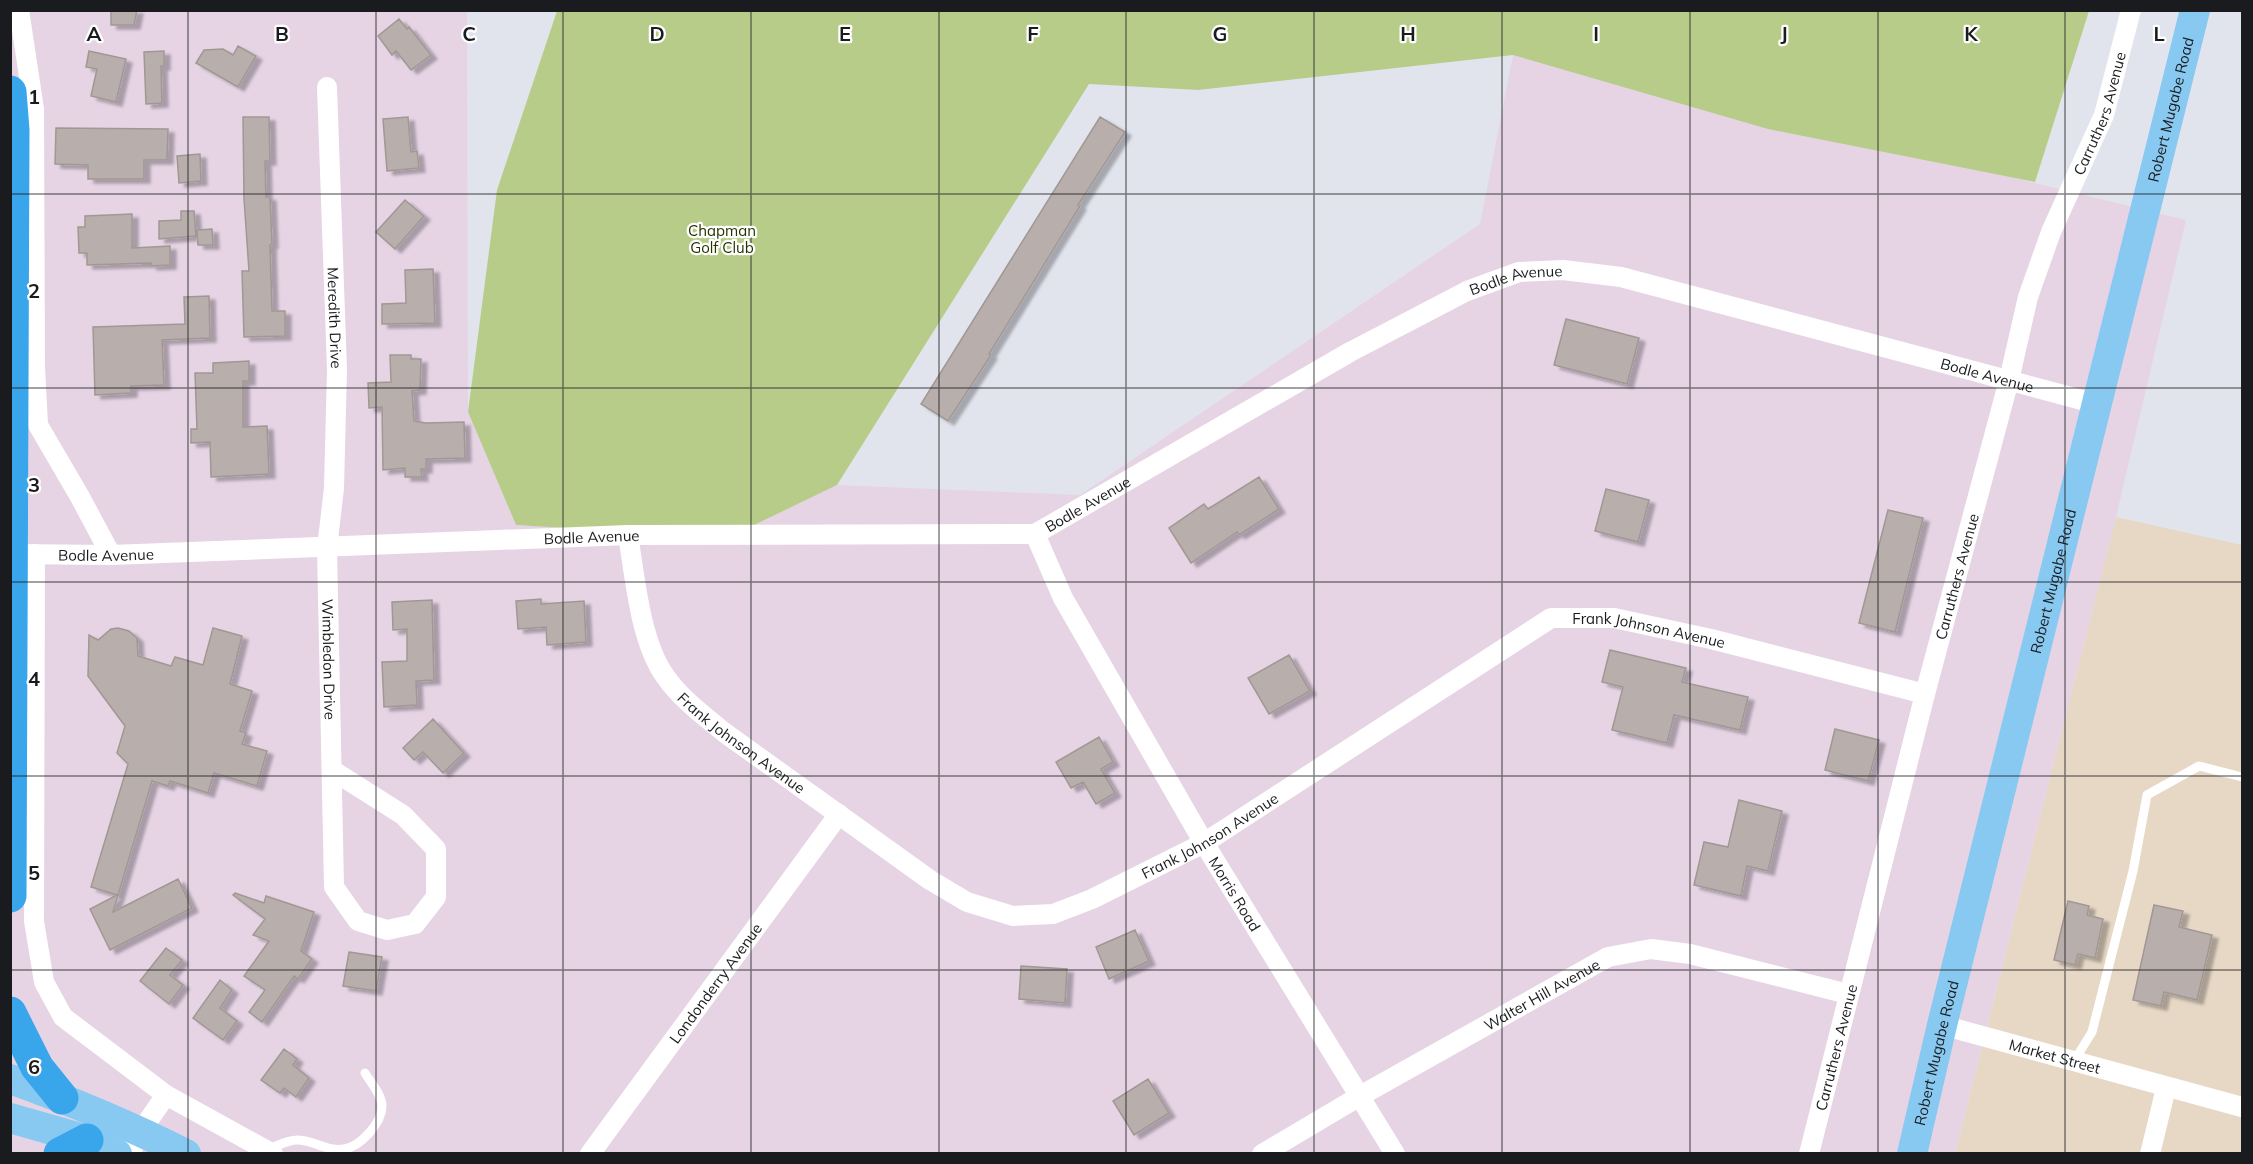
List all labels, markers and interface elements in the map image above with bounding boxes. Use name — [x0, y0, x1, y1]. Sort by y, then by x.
text: A — [87, 21, 102, 46]
text: B — [275, 21, 289, 46]
text: C — [462, 21, 476, 46]
text: D — [649, 21, 665, 46]
text: E — [839, 21, 851, 46]
text: F — [1027, 21, 1039, 46]
text: G — [1213, 21, 1227, 46]
text: H — [1400, 21, 1416, 46]
text: I — [1593, 21, 1599, 46]
text: J — [1780, 21, 1788, 46]
text: K — [1964, 21, 1978, 46]
text: L — [2153, 21, 2165, 46]
street label: Robert Mugabe Road — [2143, 35, 2197, 184]
street label: Carruthers Avenue — [2069, 50, 2129, 178]
text: 1 — [28, 84, 40, 109]
park label: Chapman Golf Club — [688, 221, 756, 257]
street label: Bodle Avenue — [1467, 261, 1563, 299]
street label: Meredith Drive — [324, 267, 346, 369]
text: 2 — [28, 278, 40, 303]
street label: Bodle Avenue — [1939, 353, 2036, 396]
street label: Bodle Avenue — [1041, 471, 1134, 536]
text: 3 — [28, 472, 40, 497]
street label: Robert Mugabe Road — [2025, 507, 2080, 655]
street label: Carruthers Avenue — [1930, 511, 1982, 642]
street label: Bodle Avenue — [543, 525, 640, 548]
street label: Bodle Avenue — [58, 544, 154, 565]
street label: Wimbledon Drive — [319, 599, 340, 720]
street label: Frank Johnson Avenue — [1572, 609, 1727, 652]
text: 4 — [28, 666, 40, 691]
street label: Frank Johnson Avenue — [674, 688, 809, 797]
street label: Frank Johnson Avenue — [1138, 788, 1282, 882]
street label: Morris Road — [1205, 853, 1265, 934]
text: 5 — [28, 860, 40, 885]
street label: Londonderry Avenue — [665, 919, 766, 1047]
street label: Walter Hill Avenue — [1480, 954, 1603, 1034]
street label: Robert Mugabe Road — [1909, 978, 1962, 1127]
street label: Carruthers Avenue — [1811, 982, 1861, 1113]
street label: Market Street — [2007, 1034, 2103, 1077]
text: 6 — [28, 1054, 40, 1079]

